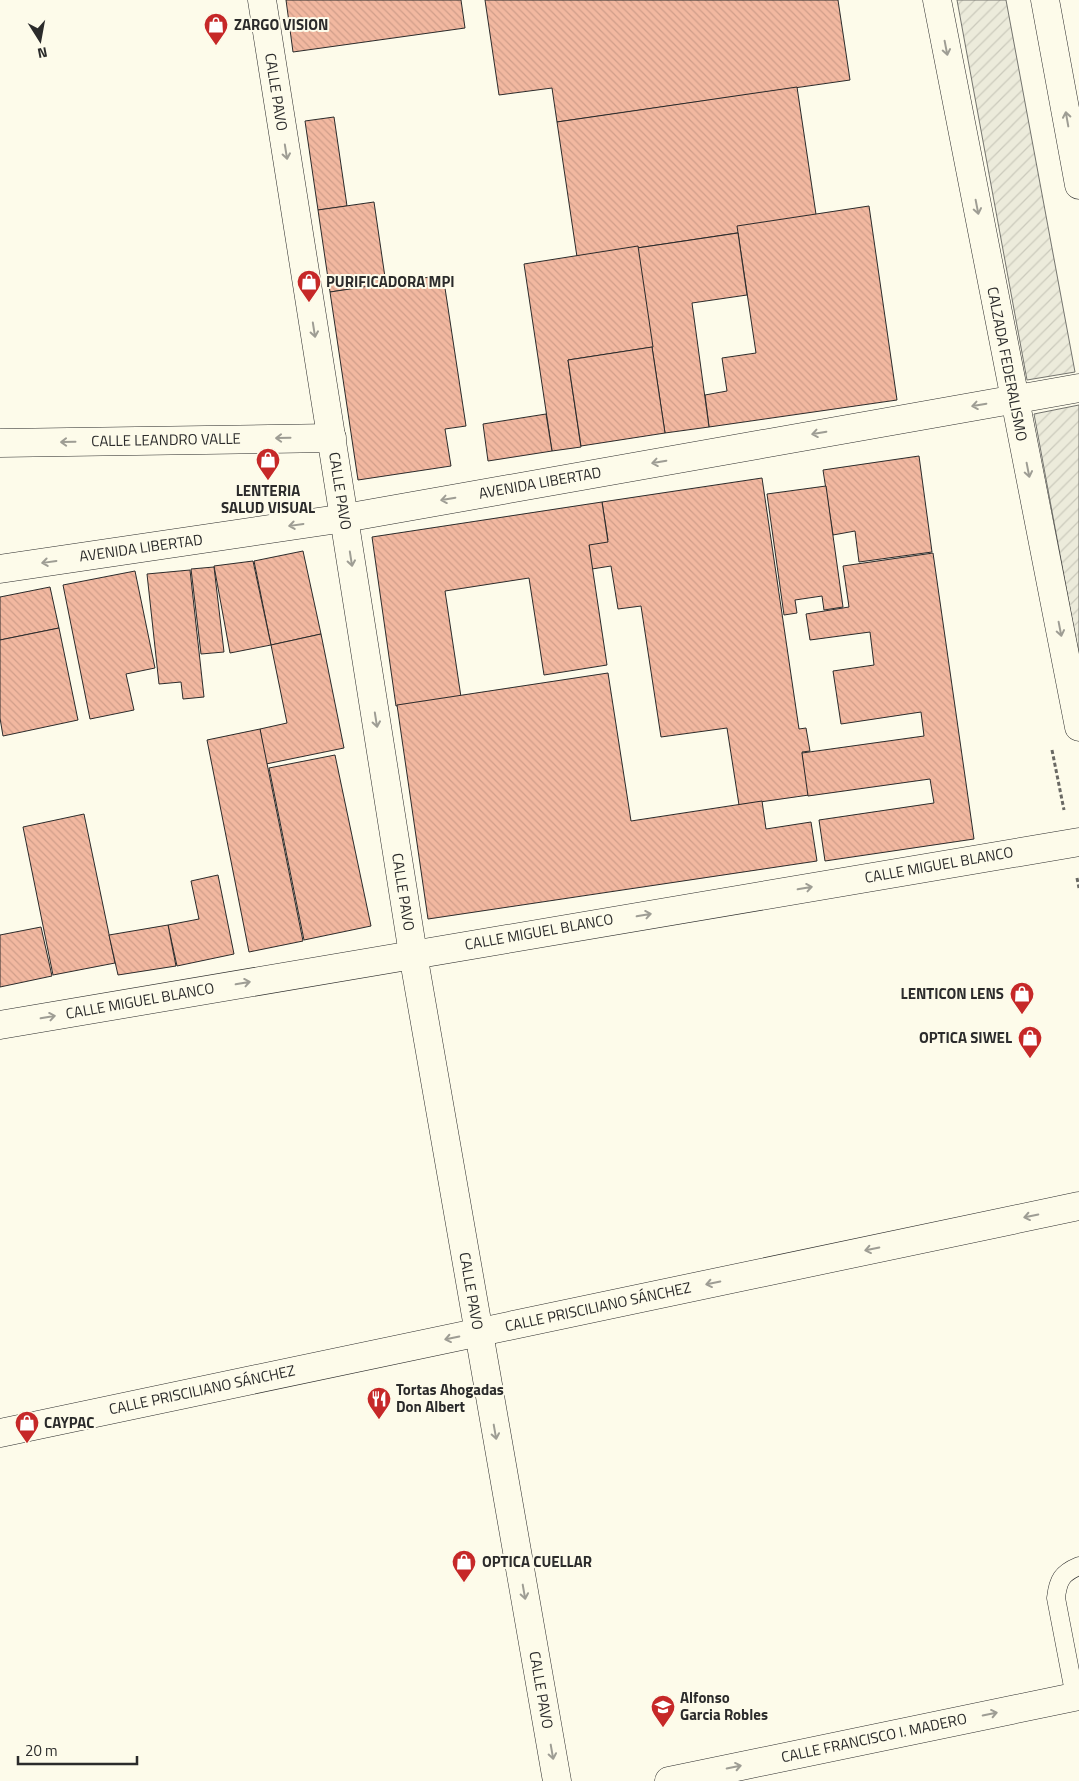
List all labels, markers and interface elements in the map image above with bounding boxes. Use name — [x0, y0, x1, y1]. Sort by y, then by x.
shop icon: ZARGO VISION — [203, 12, 229, 46]
place label: ZARGO VISION — [234, 13, 329, 36]
north arrow — [15, 15, 65, 65]
one-way arrow — [942, 39, 952, 55]
text: N — [36, 42, 49, 64]
street label: CALLE PAVO — [259, 51, 294, 133]
one-way arrow — [1062, 112, 1071, 128]
one-way arrow — [281, 143, 291, 159]
one-way arrow — [973, 199, 982, 215]
shop icon: PURIFICADORA MPI — [296, 269, 322, 303]
place label: PURIFICADORA MPI — [326, 270, 455, 293]
street label: CALZADA FEDERALISMO — [981, 285, 1034, 443]
one-way arrow — [310, 321, 320, 337]
one-way arrow — [972, 401, 988, 410]
street label: CALLE LEANDRO VALLE — [91, 427, 241, 452]
one-way arrow — [812, 429, 828, 439]
one-way arrow — [275, 434, 291, 443]
one-way arrow — [60, 437, 76, 447]
shop icon: LENTERIA SALUD VISUAL — [255, 447, 281, 481]
street label: CALLE PAVO — [323, 450, 358, 532]
one-way arrow — [652, 457, 668, 467]
street label: AVENIDA LIBERTAD — [477, 460, 603, 505]
one-way arrow — [1024, 462, 1033, 478]
place label: LENTERIA SALUD VISUAL — [221, 479, 315, 519]
one-way arrow — [440, 495, 456, 505]
one-way arrow — [289, 520, 305, 530]
street label: AVENIDA LIBERTAD — [78, 527, 204, 568]
one-way arrow — [347, 551, 357, 567]
one-way arrow — [42, 557, 58, 567]
one-way arrow — [1055, 621, 1065, 637]
one-way arrow — [372, 711, 382, 727]
street label: CALLE MIGUEL BLANCO — [863, 840, 1015, 889]
street label: CALLE PAVO — [386, 851, 421, 933]
one-way arrow — [796, 882, 812, 892]
street label: CALLE MIGUEL BLANCO — [463, 907, 615, 956]
one-way arrow — [636, 909, 652, 919]
street label: CALLE MIGUEL BLANCO — [64, 976, 216, 1025]
one-way arrow — [234, 977, 250, 987]
shop icon: LENTICON LENS — [1009, 981, 1035, 1015]
place label: LENTICON LENS — [901, 982, 1004, 1005]
one-way arrow — [40, 1011, 56, 1021]
shop icon: OPTICA SIWEL — [1017, 1025, 1043, 1059]
place label: OPTICA SIWEL — [919, 1026, 1012, 1049]
one-way arrow — [1024, 1212, 1040, 1221]
one-way arrow — [865, 1245, 881, 1255]
street label: CALLE PAVO — [453, 1250, 490, 1332]
street label: CALLE PRISCILIANO SÁNCHEZ — [503, 1276, 693, 1337]
one-way arrow — [706, 1279, 722, 1288]
one-way arrow — [444, 1334, 460, 1343]
street label: CALLE PRISCILIANO SÁNCHEZ — [107, 1359, 297, 1420]
place label: Tortas Ahogadas Don Albert — [396, 1378, 504, 1418]
restaurant icon: Tortas Ahogadas Don Albert — [366, 1386, 392, 1420]
shop icon: CAYPAC — [14, 1410, 40, 1444]
place label: CAYPAC — [44, 1411, 94, 1434]
one-way arrow — [491, 1424, 501, 1440]
shop icon: OPTICA CUELLAR — [451, 1549, 477, 1583]
place label: OPTICA CUELLAR — [482, 1550, 592, 1573]
one-way arrow — [519, 1584, 529, 1600]
street label: CALLE PAVO — [523, 1649, 560, 1731]
place label: Alfonso Garcia Robles — [680, 1686, 768, 1726]
school or university icon: Alfonso Garcia Robles — [650, 1694, 676, 1728]
street label: CALLE FRANCISCO I. MADERO — [779, 1707, 969, 1768]
one-way arrow — [982, 1709, 998, 1719]
scale bar — [18, 1734, 136, 1766]
text: 20 m — [25, 1739, 58, 1762]
one-way arrow — [548, 1744, 558, 1760]
one-way arrow — [726, 1762, 742, 1772]

